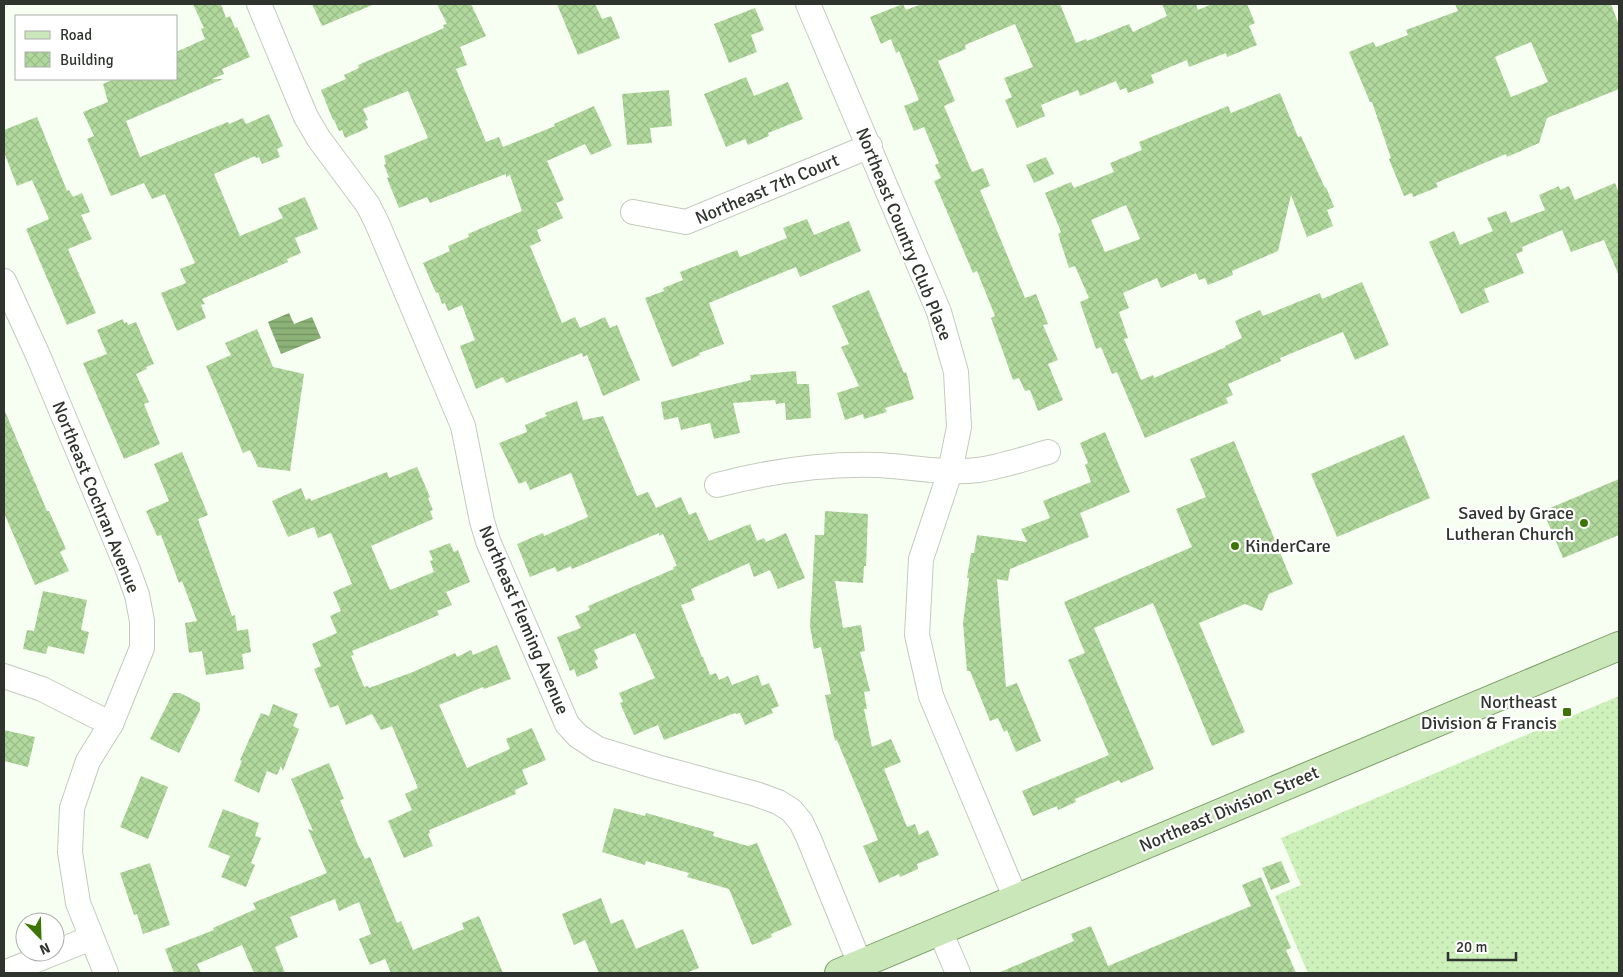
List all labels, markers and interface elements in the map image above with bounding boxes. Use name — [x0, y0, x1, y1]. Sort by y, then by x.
legend — [15, 15, 178, 80]
text: Road — [60, 26, 92, 44]
text: Building — [60, 51, 114, 69]
street label: Northeast Country Club Place — [851, 124, 957, 344]
street label: Northeast 7th Court — [692, 149, 842, 229]
street label: Northeast Cochran Avenue — [47, 398, 145, 596]
place label: Saved by Grace Lutheran Church — [1446, 502, 1574, 545]
marker: Saved by Grace Lutheran Church — [1578, 517, 1590, 529]
street label: Northeast Fleming Avenue — [474, 522, 574, 718]
place label: KinderCare — [1245, 535, 1331, 557]
marker: KinderCare — [1229, 540, 1241, 552]
place label: Northeast Division & Francis — [1421, 691, 1557, 734]
marker: Northeast Division & Francis — [1561, 706, 1573, 718]
street label: Northeast Division Street — [1136, 761, 1322, 857]
north arrow — [15, 912, 65, 962]
scale bar — [1448, 930, 1516, 962]
text: 20 m — [1456, 938, 1487, 956]
text: N — [37, 939, 53, 958]

